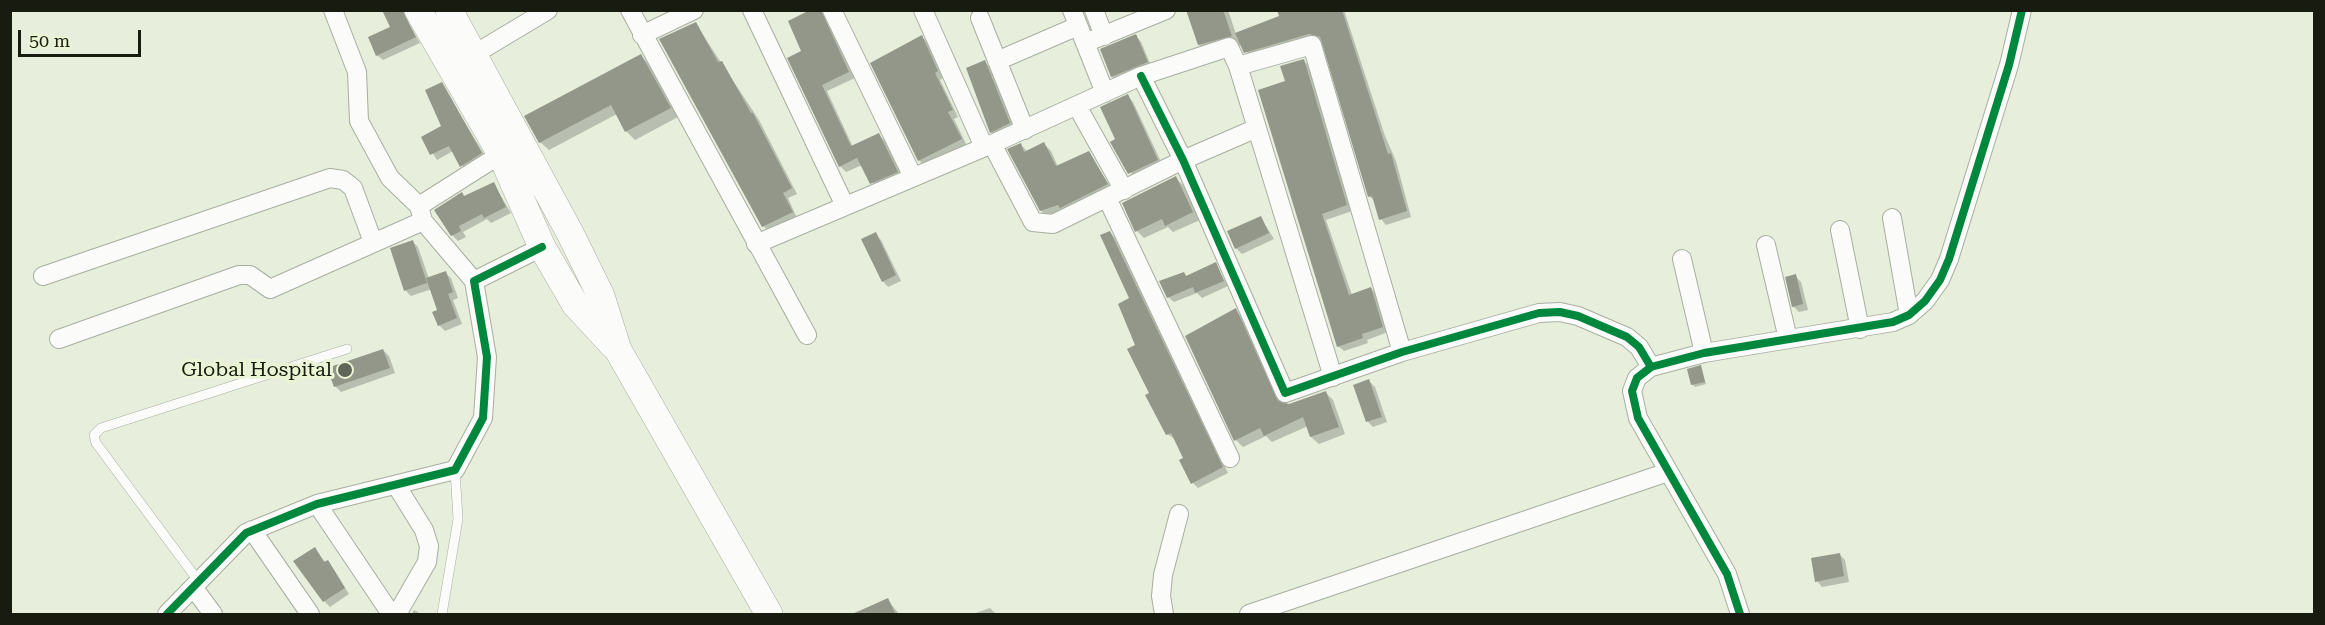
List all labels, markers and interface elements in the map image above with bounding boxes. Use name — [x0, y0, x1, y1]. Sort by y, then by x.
scale bar — [21, 18, 144, 56]
text: 50 m — [29, 30, 70, 51]
place label: Global Hospital — [181, 358, 332, 382]
marker: Global Hospital — [336, 361, 354, 379]

